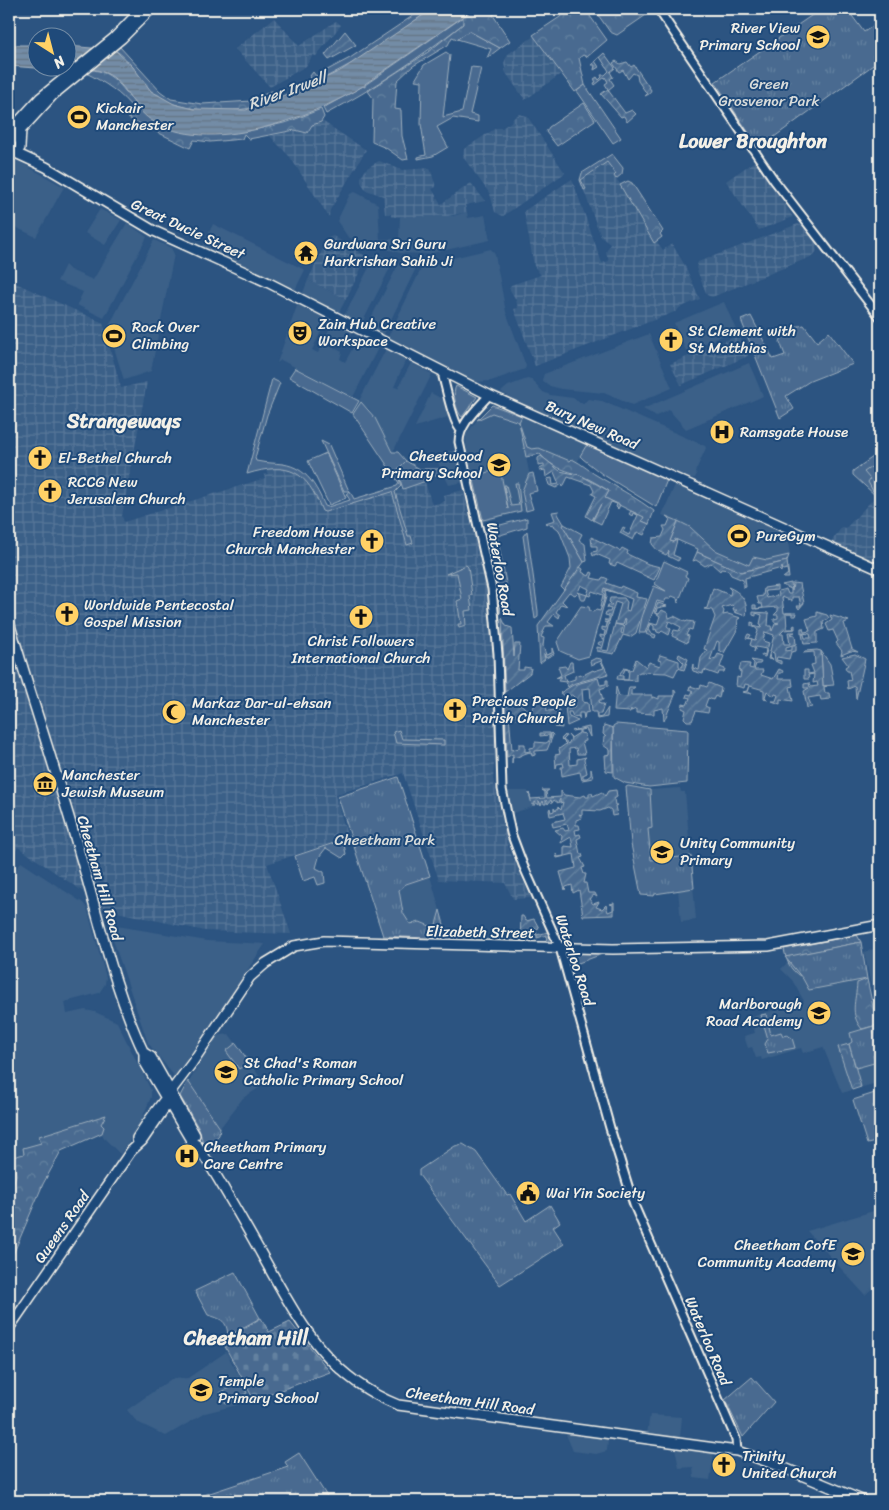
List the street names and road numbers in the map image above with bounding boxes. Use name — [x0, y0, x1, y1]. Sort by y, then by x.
street label: Great Ducie Street — [127, 191, 250, 267]
street label: Bury New Road — [541, 393, 644, 458]
street label: Waterloo Road — [479, 520, 521, 619]
street label: Cheetham Hill Road — [70, 812, 131, 945]
street label: Waterloo Road — [548, 911, 602, 1010]
street label: Elizabeth Street — [426, 918, 535, 946]
street label: Queens Road — [27, 1184, 97, 1269]
street label: Waterloo Road — [677, 1292, 739, 1391]
street label: Cheetham Hill Road — [404, 1379, 537, 1423]

